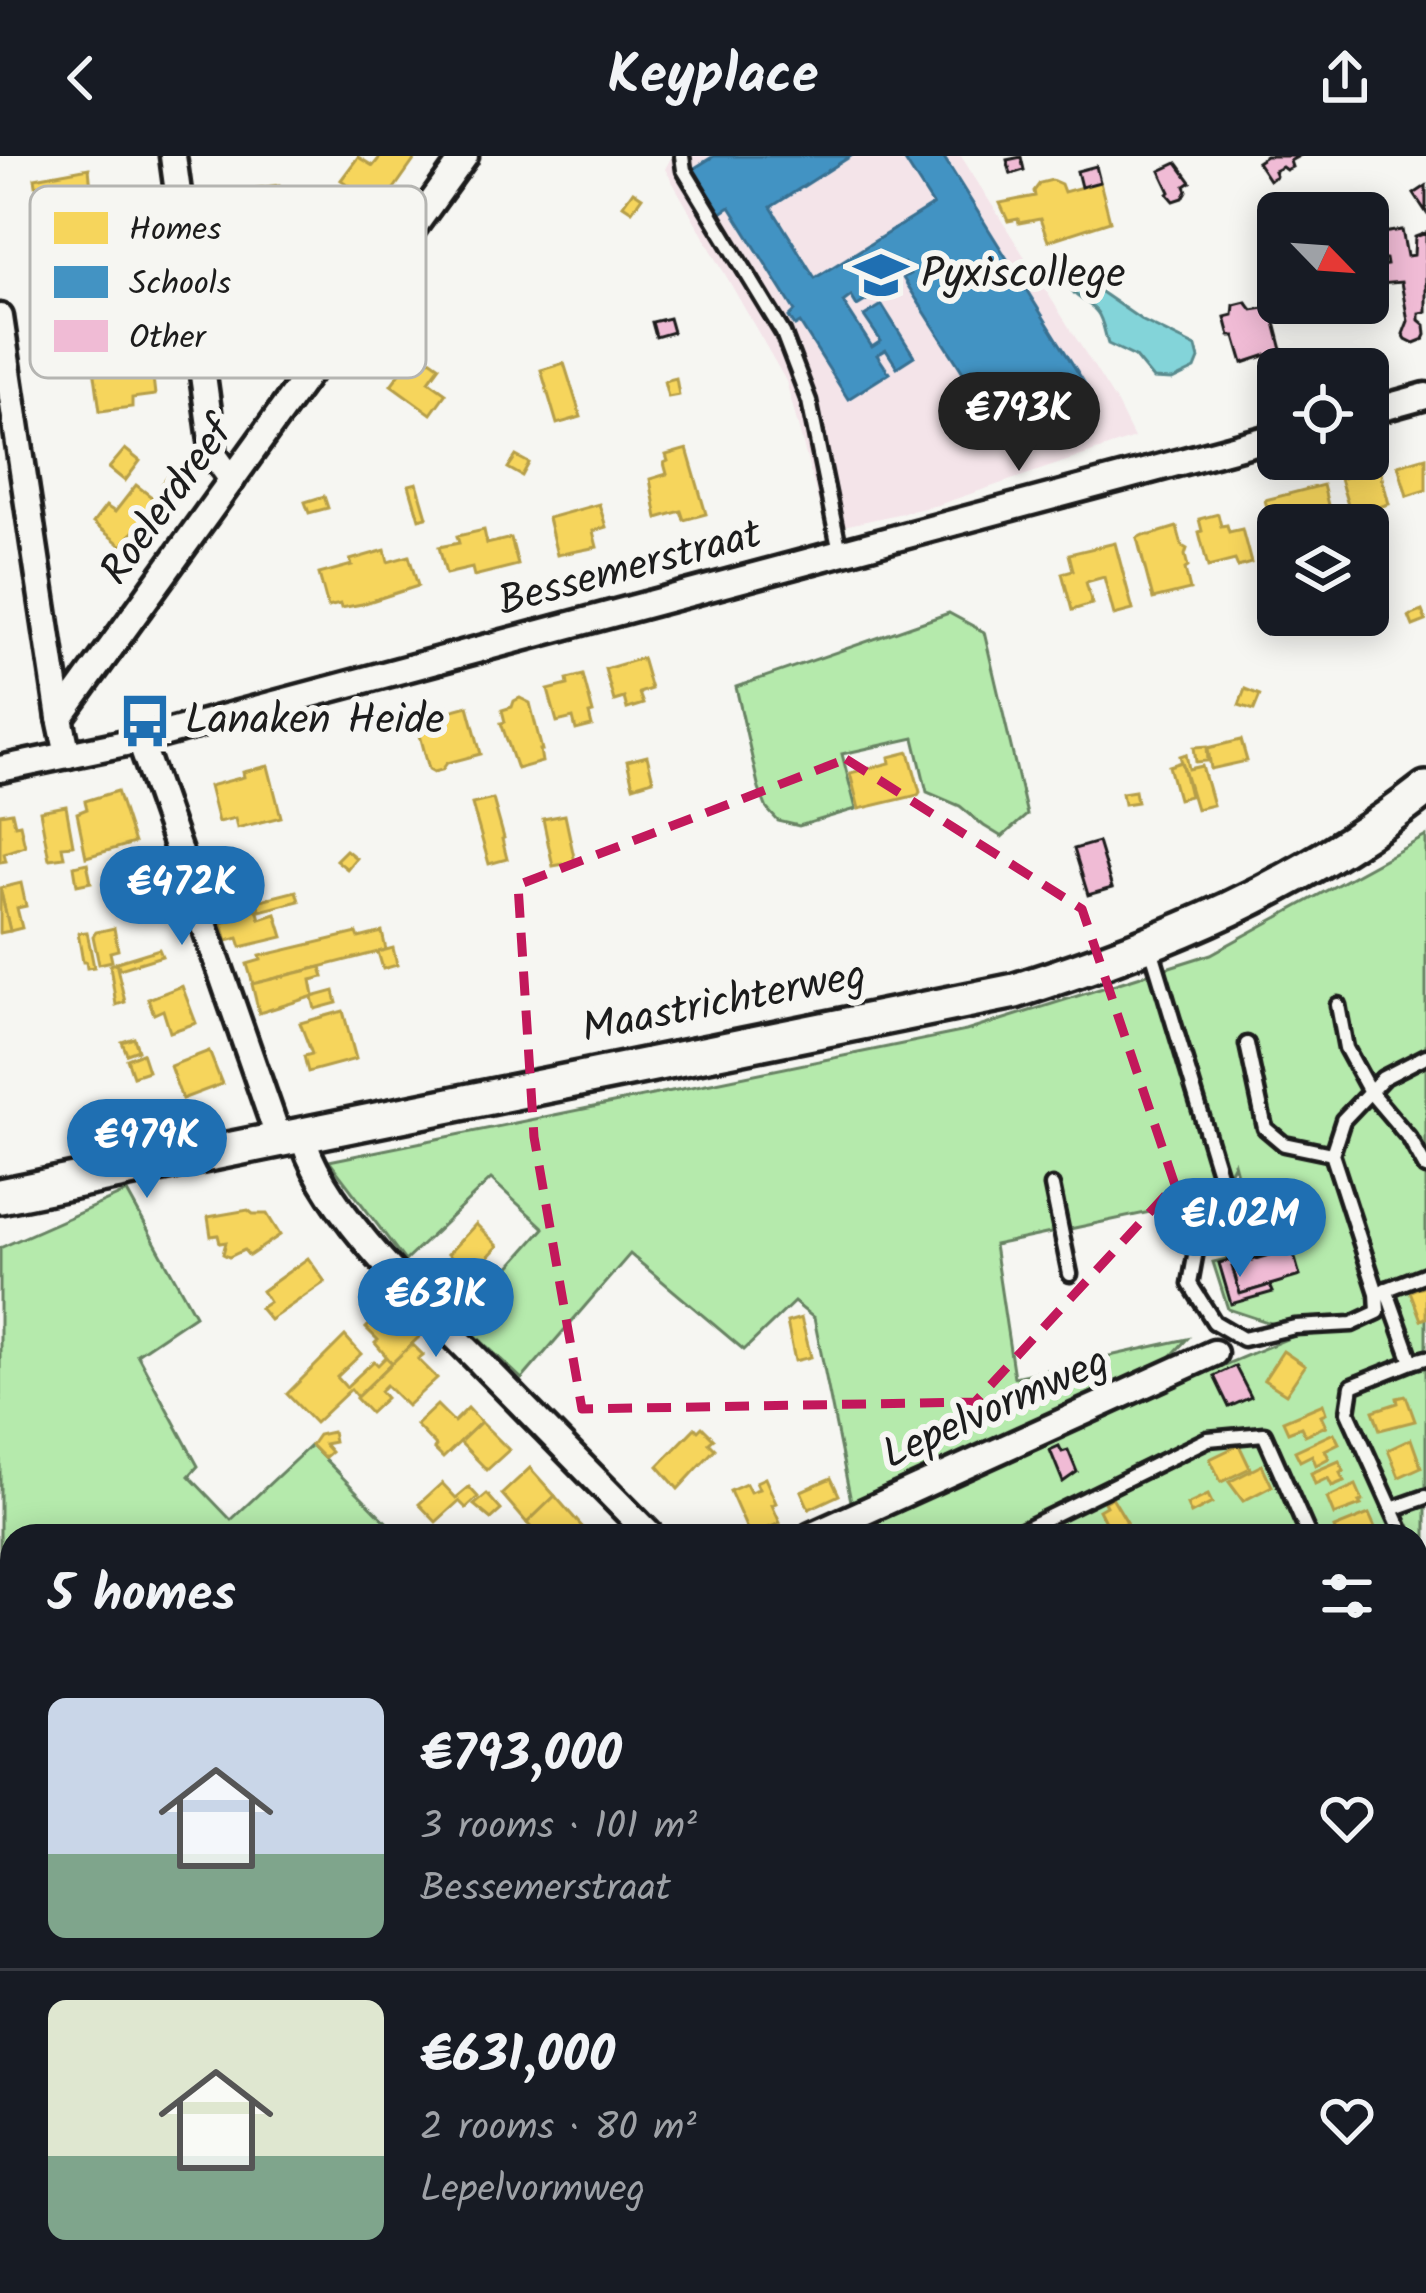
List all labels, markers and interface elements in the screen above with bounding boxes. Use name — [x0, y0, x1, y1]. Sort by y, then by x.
text: Keyplace — [608, 35, 818, 121]
icon: back — [48, 45, 114, 111]
icon: share — [1312, 45, 1378, 111]
legend — [30, 186, 426, 378]
north arrow — [1257, 192, 1389, 324]
map controls — [1257, 192, 1389, 636]
text: Homes — [129, 205, 221, 258]
place label: Pyxiscollege — [921, 242, 1125, 309]
school or university icon: Pyxiscollege — [852, 246, 910, 304]
text: Schools — [129, 259, 231, 312]
text: Other — [129, 313, 208, 366]
button: locate — [1257, 348, 1389, 480]
pin: €793K — [935, 372, 1103, 474]
text: €793K — [965, 380, 1073, 442]
street label: Roelerdreef — [84, 400, 255, 600]
street label: Bessemerstraat — [491, 501, 770, 636]
button: layers — [1257, 504, 1389, 636]
place label: Lanaken Heide — [185, 688, 445, 755]
bus stop icon: Lanaken Heide — [116, 692, 174, 750]
pin: €472K — [98, 846, 266, 948]
text: €472K — [127, 854, 237, 916]
street label: Maastrichterweg — [576, 943, 872, 1063]
pin: €979K — [63, 1099, 231, 1201]
text: €979K — [94, 1107, 200, 1169]
pin: €1.02M — [1142, 1178, 1338, 1280]
text: €1.02M — [1181, 1186, 1299, 1248]
pin: €631K — [352, 1258, 520, 1360]
text: €631K — [385, 1266, 487, 1328]
street label: Lepelvormweg — [872, 1329, 1120, 1489]
text: 5 homes — [48, 1556, 236, 1637]
icon: filters — [1314, 1563, 1380, 1629]
text: €793,000 — [420, 1716, 622, 1797]
icon: home — [144, 1746, 288, 1890]
icon: heart — [1314, 1785, 1380, 1851]
text: 3 rooms · 101 m² — [420, 1797, 697, 1859]
text: Bessemerstraat — [420, 1859, 671, 1921]
text: €631,000 — [420, 2017, 615, 2098]
icon: home — [144, 2048, 288, 2192]
icon: heart — [1314, 2087, 1380, 2153]
text: 2 rooms · 80 m² — [420, 2098, 696, 2160]
text: Lepelvormweg — [420, 2160, 645, 2222]

